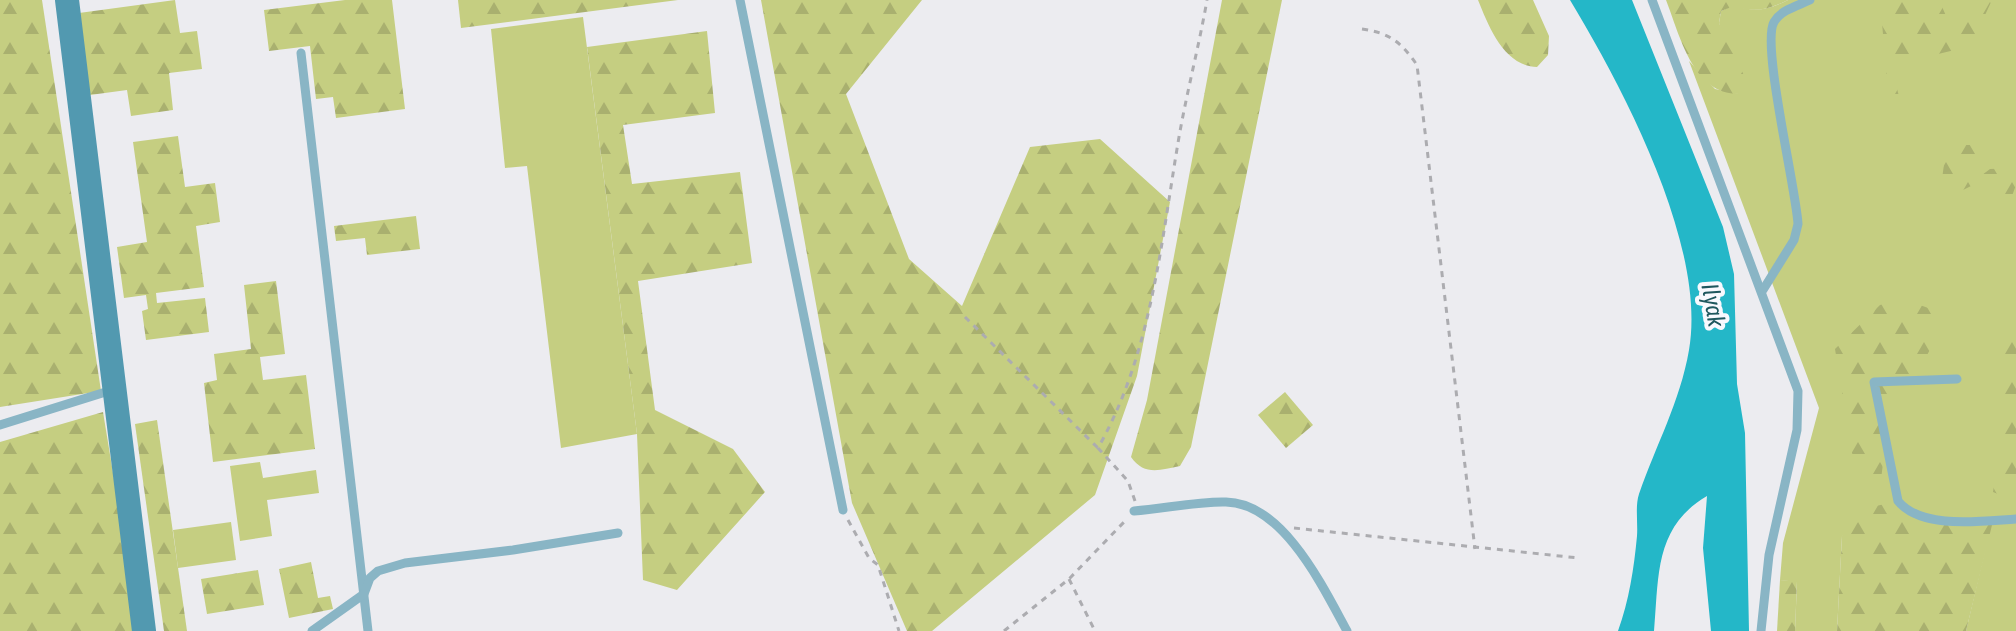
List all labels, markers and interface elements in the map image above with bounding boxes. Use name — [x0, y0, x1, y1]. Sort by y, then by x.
water label: Ilyak — [1696, 281, 1731, 329]

